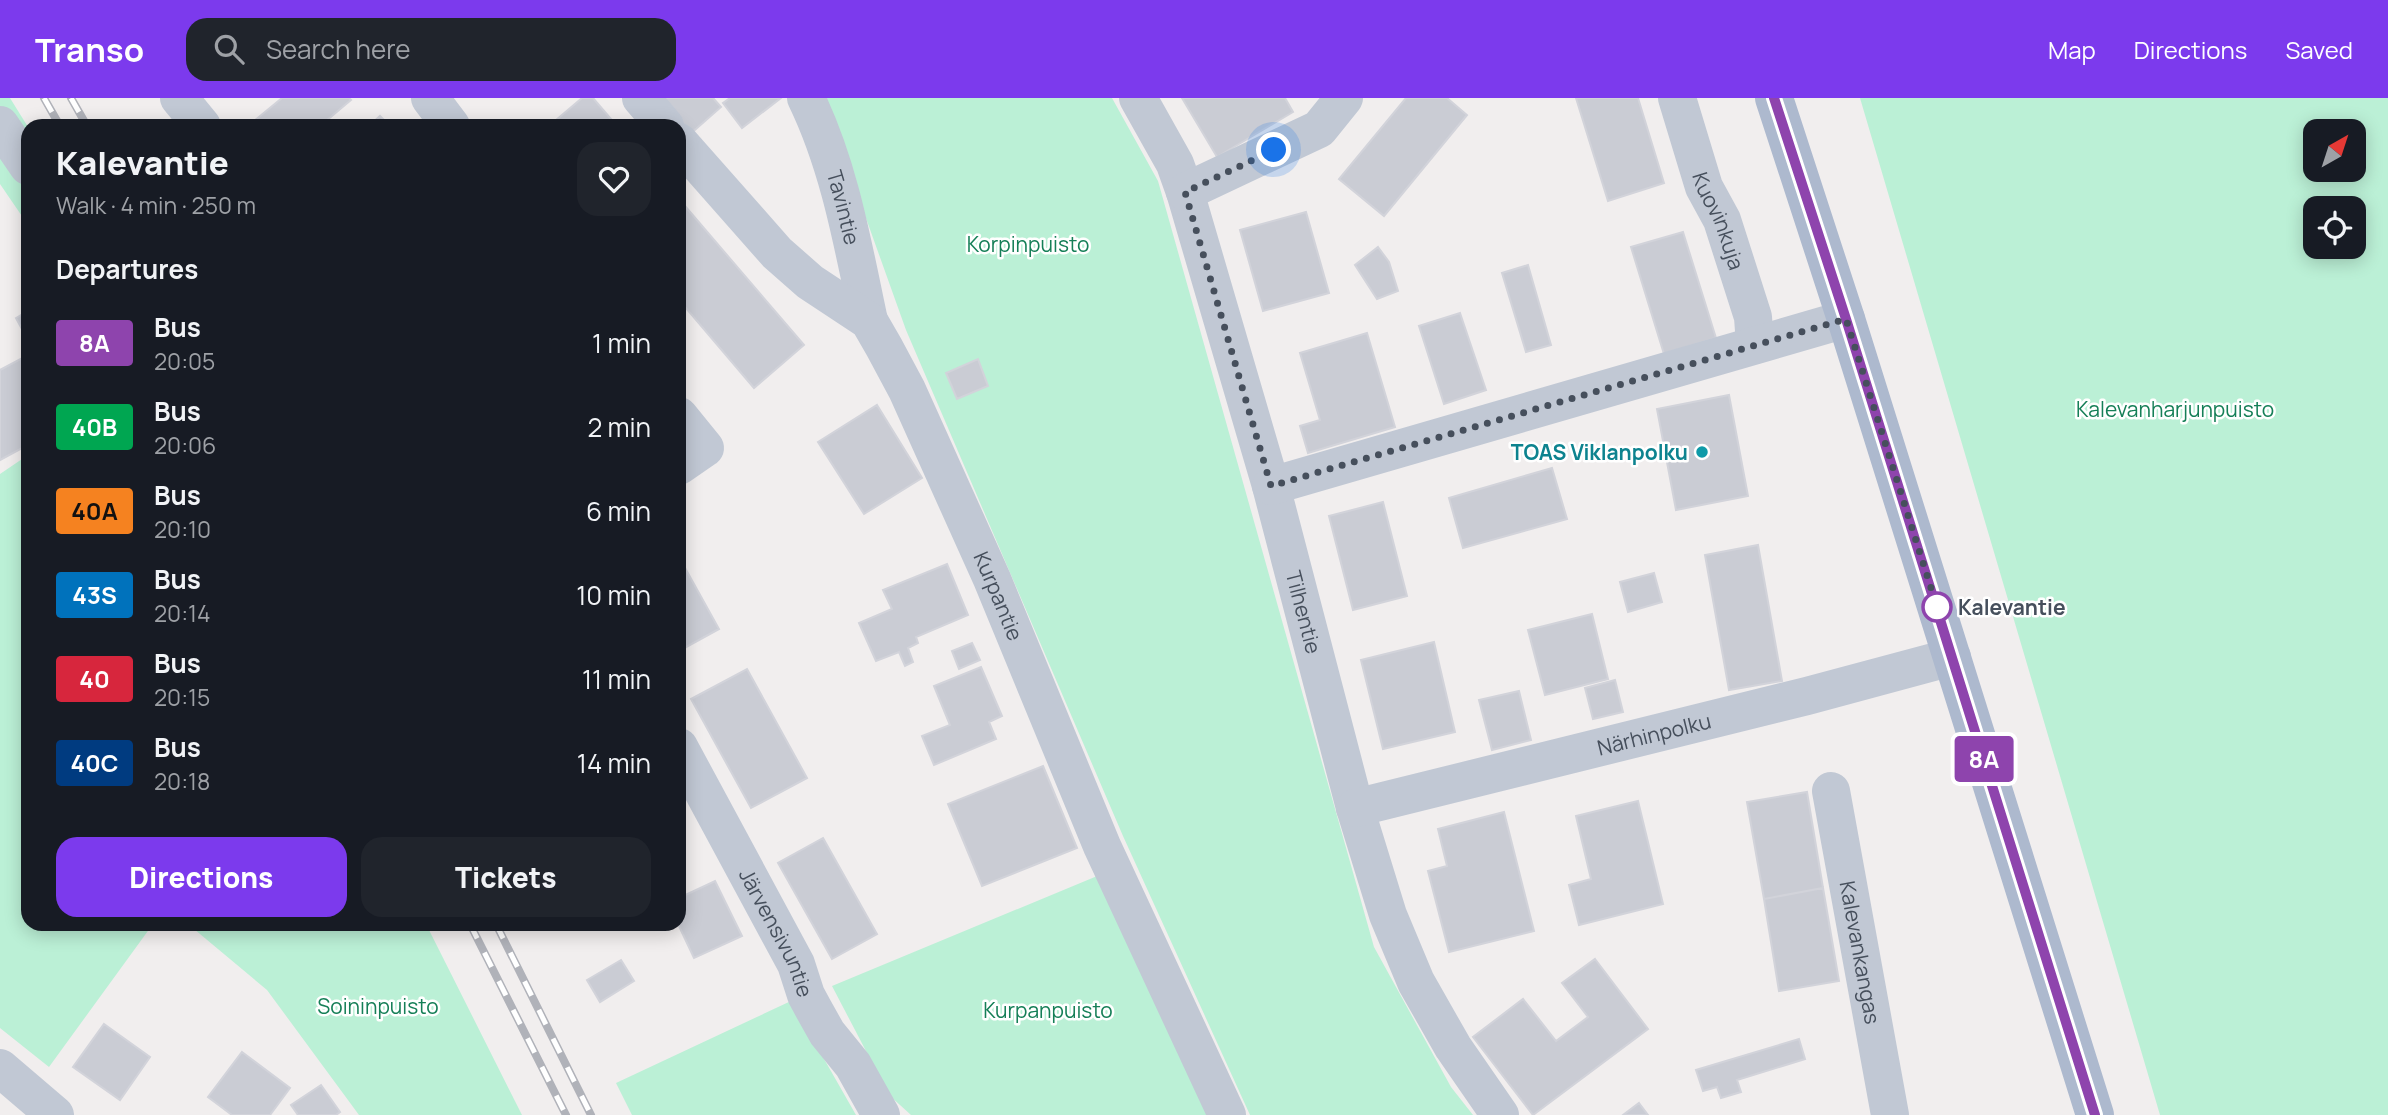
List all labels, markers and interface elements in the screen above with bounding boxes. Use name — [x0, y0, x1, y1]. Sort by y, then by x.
search box — [186, 18, 676, 81]
text: Transo — [35, 27, 144, 72]
icon: search — [210, 30, 248, 68]
text: Search here — [266, 31, 411, 67]
text: Map — [2048, 33, 2096, 66]
text: Directions — [2134, 33, 2247, 66]
text: Saved — [2285, 33, 2353, 66]
north arrow — [2303, 119, 2366, 182]
map controls — [2303, 119, 2366, 259]
your location — [1256, 132, 1291, 167]
text: Kalevantie — [56, 140, 229, 185]
button: heart — [577, 142, 651, 216]
street label: Tavintie — [821, 167, 867, 247]
street label: Kuovinkuja — [1686, 169, 1751, 273]
text: Walk · 4 min · 250 m — [56, 189, 256, 221]
button: locate — [2303, 196, 2366, 259]
park label: Korpinpuisto — [967, 230, 1089, 258]
text: Departures — [56, 251, 198, 287]
text: Bus — [154, 309, 201, 345]
text: 1 min — [592, 325, 651, 361]
text: 8A — [79, 326, 110, 359]
text: 20:05 — [154, 345, 215, 377]
text: Bus — [154, 393, 201, 429]
park label: Kalevanharjunpuisto — [2076, 395, 2274, 423]
text: 2 min — [587, 409, 651, 445]
text: 40B — [72, 410, 117, 443]
text: 20:06 — [154, 429, 216, 461]
place label: TOAS Viklanpolku — [1511, 438, 1688, 466]
marker: TOAS Viklanpolku — [1694, 444, 1710, 460]
text: Bus — [154, 477, 201, 513]
text: 6 min — [586, 493, 651, 529]
text: 40A — [71, 494, 118, 527]
text: 20:10 — [154, 513, 211, 545]
street label: Kurpantie — [967, 547, 1030, 645]
text: Bus — [154, 561, 201, 597]
street label: Tilhentie — [1280, 567, 1328, 657]
text: 10 min — [576, 577, 651, 613]
text: 43S — [72, 578, 117, 611]
marker: Kalevantie — [1922, 592, 1952, 622]
place label: Kalevantie — [1958, 593, 2066, 621]
text: 20:14 — [154, 597, 211, 629]
text: Bus — [154, 645, 201, 681]
text: 11 min — [582, 661, 651, 697]
text: 40 — [79, 662, 110, 695]
text: 20:15 — [154, 681, 210, 713]
street label: Närhinpolku — [1594, 706, 1714, 761]
text: Bus — [154, 729, 201, 765]
line badge: 8A — [1952, 736, 2016, 782]
text: 8A — [1969, 742, 1999, 775]
text: 14 min — [577, 745, 651, 781]
text: 40C — [70, 746, 119, 779]
text: 20:18 — [154, 765, 210, 797]
button: Directions — [56, 837, 347, 917]
button: Tickets — [361, 837, 651, 917]
street label: Järvensivuntie — [733, 863, 820, 1001]
street label: Kalevankangas — [1834, 879, 1887, 1026]
park label: Soininpuisto — [317, 992, 439, 1020]
park label: Kurpanpuisto — [983, 996, 1113, 1024]

